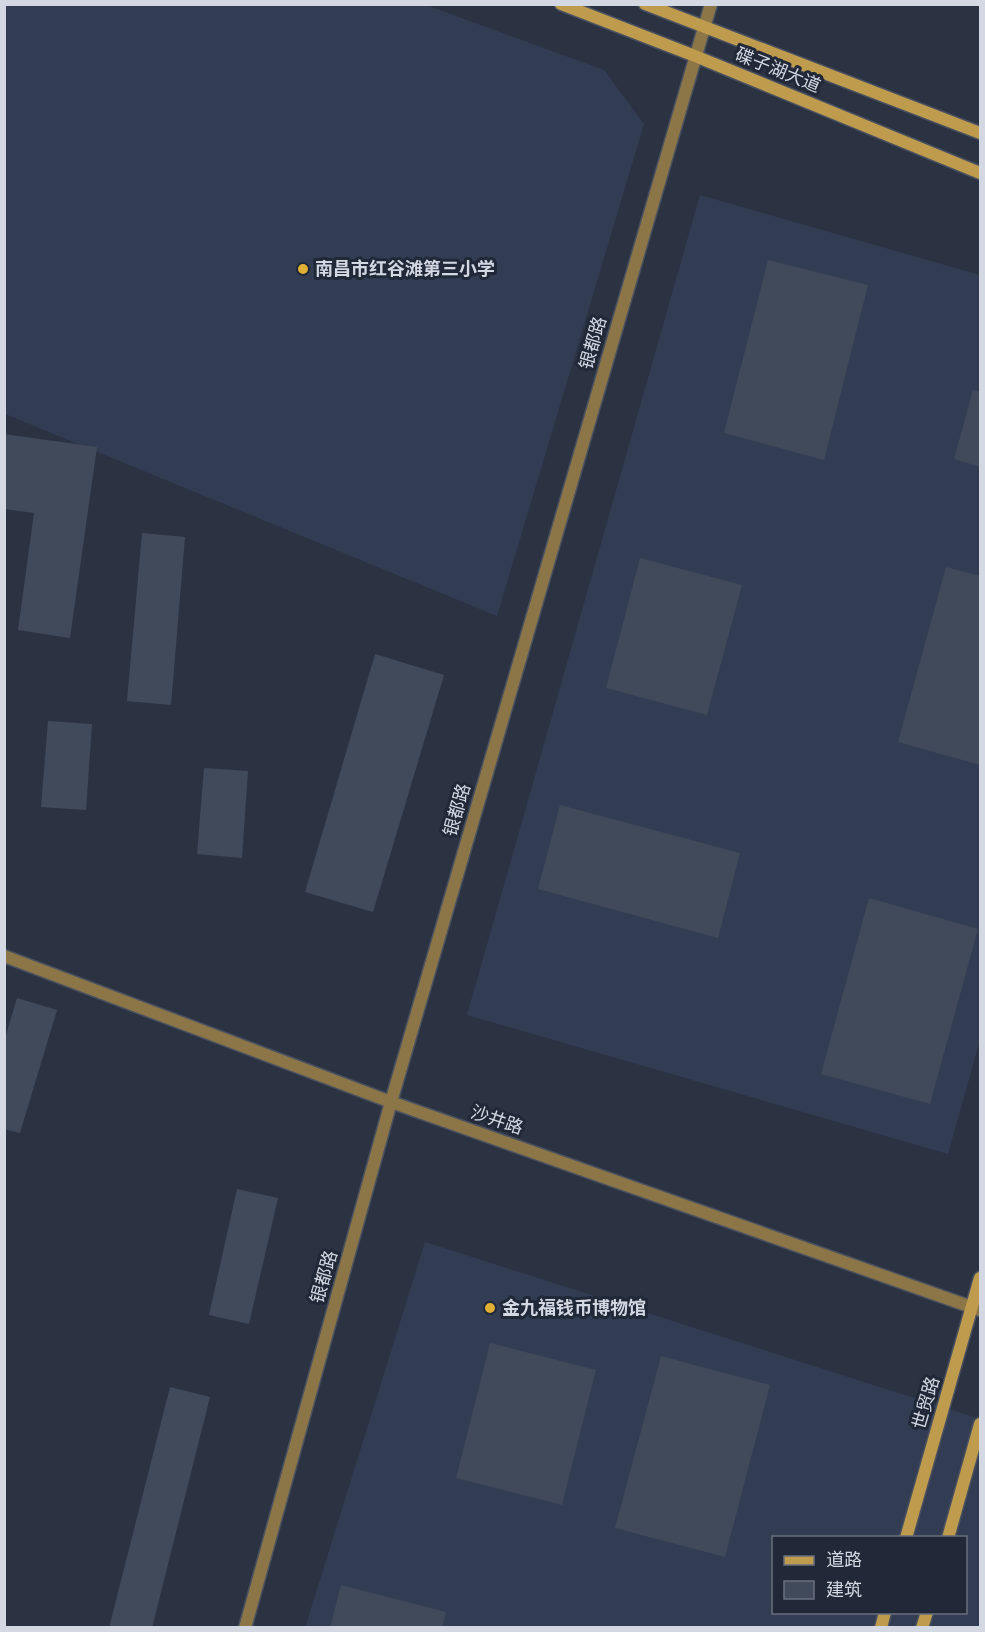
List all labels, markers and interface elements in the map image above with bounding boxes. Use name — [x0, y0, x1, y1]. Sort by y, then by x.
street label: 碟子湖大道 — [733, 44, 823, 96]
place label: 南昌市红谷滩第三小学 — [315, 259, 495, 279]
marker: 南昌市红谷滩第三小学 — [296, 262, 310, 276]
street label: 银都路 — [576, 314, 610, 372]
street label: 银都路 — [440, 781, 474, 839]
street label: 沙井路 — [468, 1102, 526, 1138]
street label: 银都路 — [307, 1248, 341, 1306]
place label: 金九福钱币博物馆 — [502, 1298, 646, 1318]
marker: 金九福钱币博物馆 — [483, 1301, 497, 1315]
street label: 世贸路 — [909, 1374, 943, 1432]
legend — [772, 1536, 967, 1614]
text: 道路 — [826, 1550, 862, 1570]
text: 建筑 — [826, 1580, 862, 1600]

